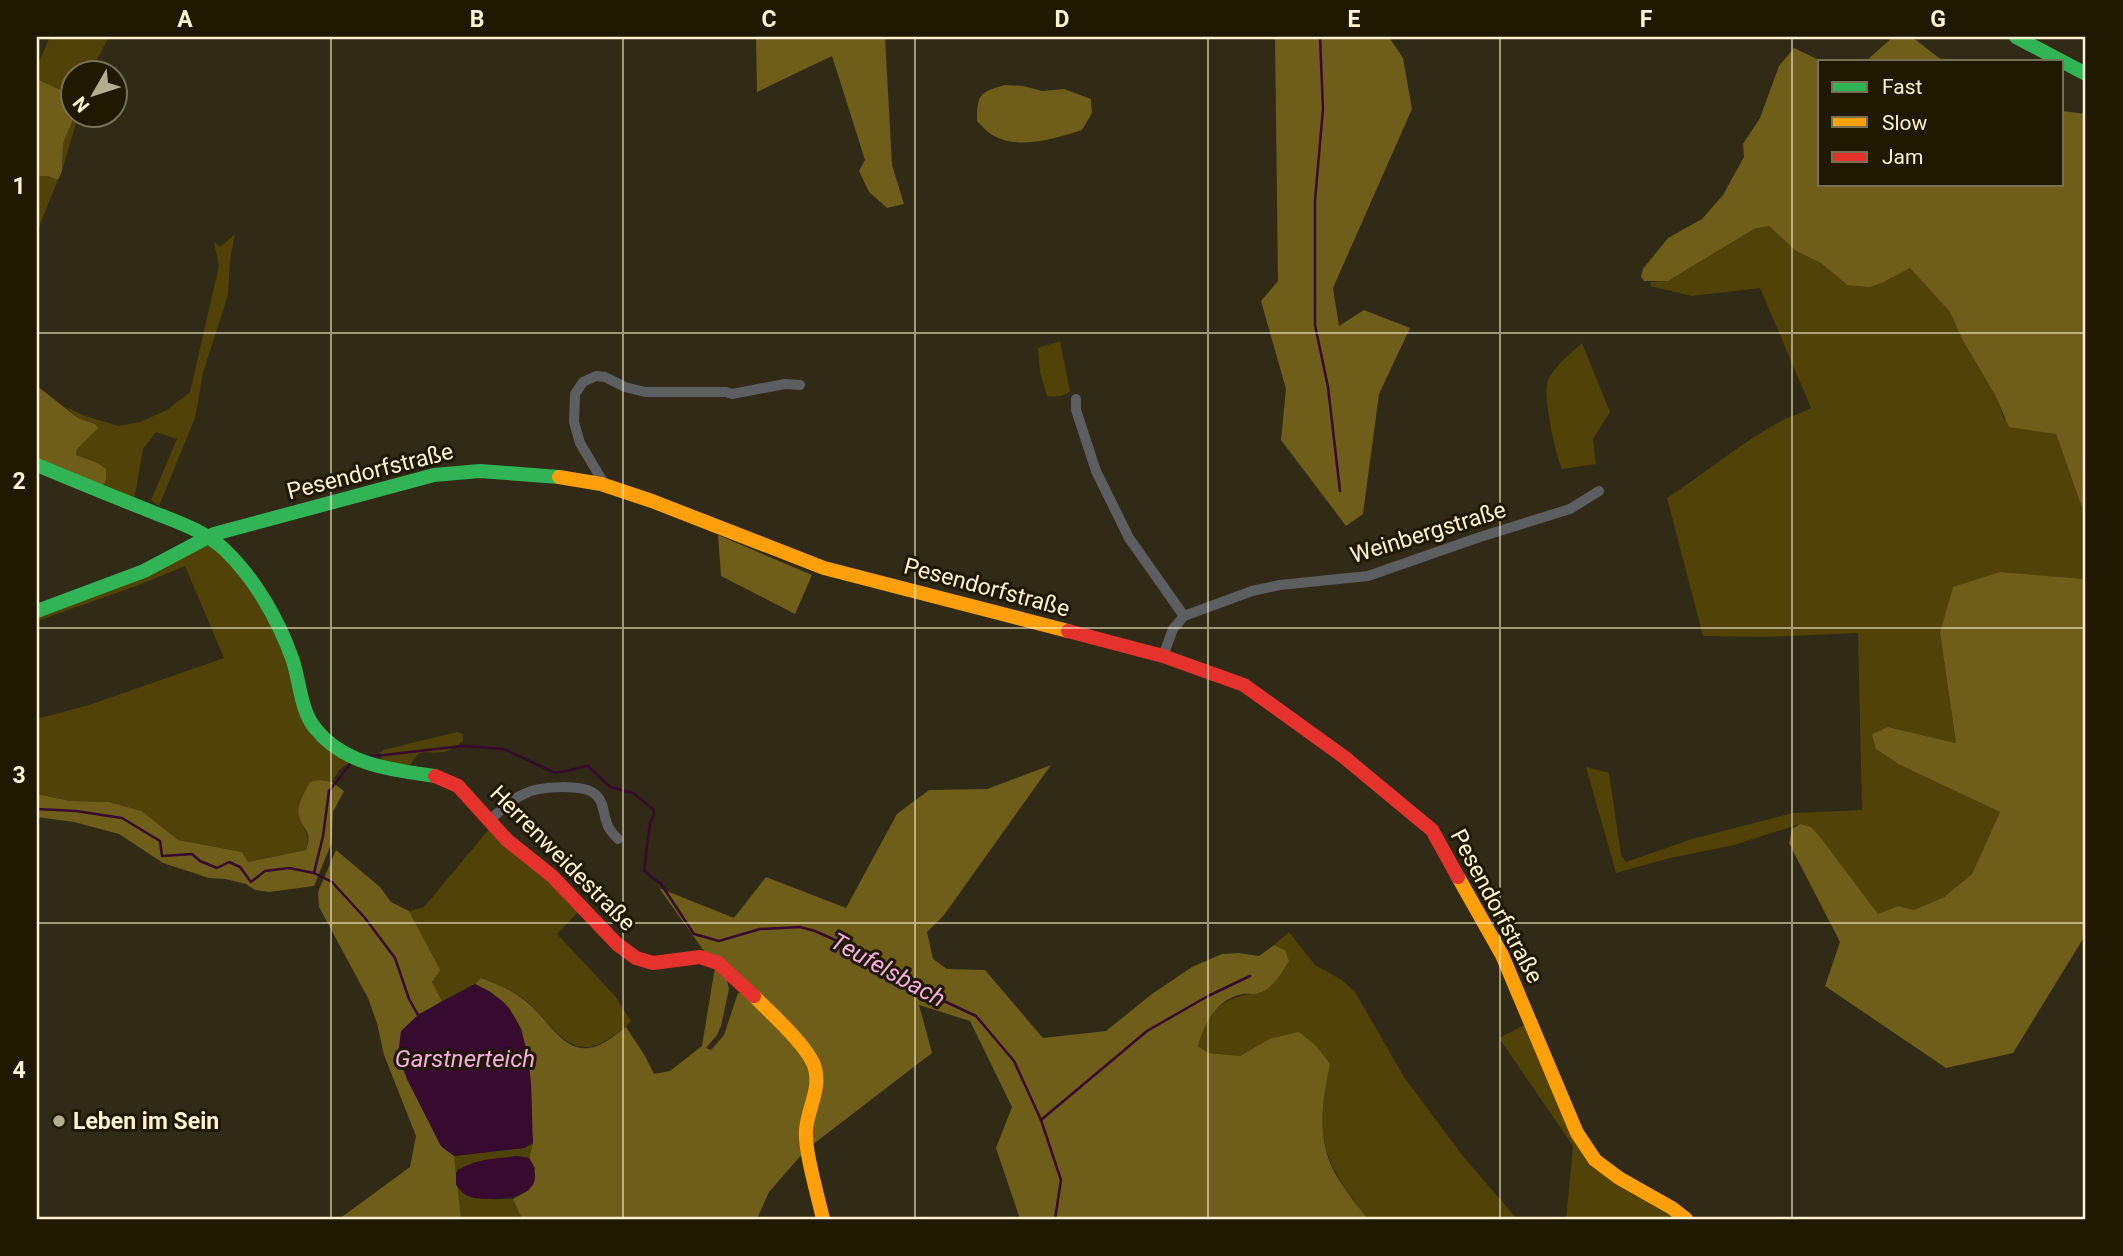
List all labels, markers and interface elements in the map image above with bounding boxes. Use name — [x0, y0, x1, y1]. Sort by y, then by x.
text: A — [177, 6, 193, 33]
text: B — [470, 6, 484, 33]
text: C — [761, 6, 777, 33]
text: D — [1055, 6, 1069, 33]
text: E — [1348, 6, 1361, 33]
text: F — [1640, 6, 1653, 33]
text: G — [1930, 6, 1946, 33]
north arrow — [60, 60, 130, 130]
legend — [1818, 60, 2064, 186]
text: Fast — [1882, 75, 1923, 99]
text: N — [68, 92, 94, 117]
text: Slow — [1882, 111, 1928, 135]
text: Jam — [1882, 145, 1923, 169]
text: 1 — [12, 173, 26, 200]
street label: Pesendorfstraße — [284, 438, 456, 505]
text: 2 — [12, 468, 26, 495]
street label: Weinbergstraße — [1347, 496, 1509, 569]
street label: Pesendorfstraße — [901, 552, 1073, 623]
text: 3 — [12, 762, 26, 789]
street label: Herrenweidestraße — [484, 780, 641, 937]
street label: Pesendorfstraße — [1445, 825, 1549, 988]
water label: Teufelsbach — [826, 927, 950, 1013]
water label: Garstnerteich — [395, 1045, 535, 1073]
text: 4 — [12, 1057, 26, 1084]
place label: Leben im Sein — [73, 1108, 219, 1135]
marker: Leben im Sein — [51, 1113, 67, 1129]

